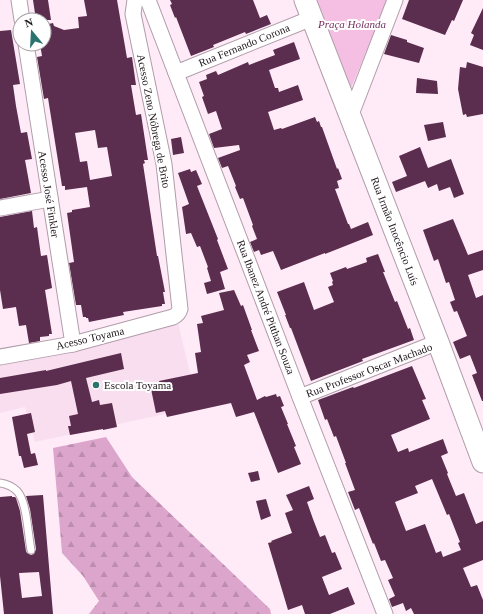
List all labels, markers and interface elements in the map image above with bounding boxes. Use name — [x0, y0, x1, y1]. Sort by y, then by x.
north arrow — [12, 12, 52, 52]
text: N — [23, 16, 35, 29]
park label: Praça Holanda — [317, 18, 387, 30]
street label: Rua Fernando Corona — [197, 21, 291, 69]
street label: Acesso Zeno Nóbrega de Brito — [135, 53, 173, 189]
street label: Acesso José Finkler — [36, 150, 62, 239]
street label: Rua Irmão Inocêncio Luís — [369, 175, 421, 287]
street label: Rua Ibanez André Pitthan Souza — [235, 238, 297, 376]
street label: Acesso Toyama — [55, 324, 125, 352]
street label: Rua Professor Oscar Machado — [304, 340, 434, 400]
place label: Escola Toyama — [104, 379, 171, 391]
marker: Escola Toyama — [91, 380, 101, 390]

